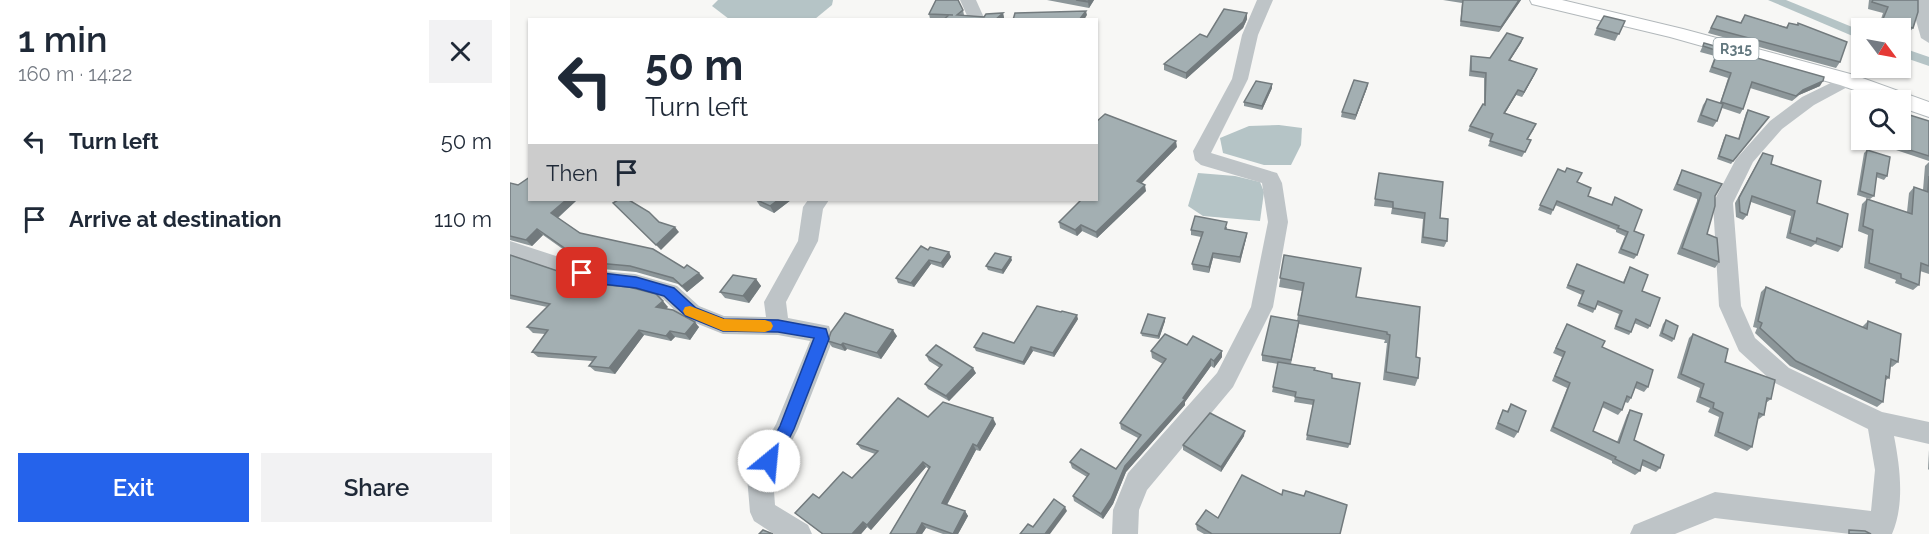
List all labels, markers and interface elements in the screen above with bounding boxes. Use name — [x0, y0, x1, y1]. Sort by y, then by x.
text: 1 min — [18, 18, 107, 60]
north arrow — [1851, 18, 1911, 78]
map controls — [1851, 18, 1911, 150]
button: close — [429, 20, 492, 83]
road number: R315 — [1714, 38, 1758, 60]
text: 50 m — [645, 41, 743, 90]
icon: left — [546, 42, 624, 120]
text: 160 m · 14:22 — [18, 62, 132, 86]
button: search — [1851, 90, 1911, 150]
text: Turn left — [645, 91, 748, 122]
icon: left — [18, 125, 51, 158]
text: Turn left — [69, 128, 159, 154]
text: 50 m — [441, 128, 492, 154]
icon: arrive — [610, 156, 643, 189]
text: Then — [546, 160, 598, 186]
icon: arrive — [18, 203, 51, 236]
text: Arrive at destination — [69, 206, 282, 232]
text: 110 m — [434, 206, 492, 232]
pin — [556, 247, 607, 298]
icon: arrive — [565, 256, 598, 289]
position arrow — [737, 429, 801, 493]
button: Exit — [18, 453, 249, 522]
button: Share — [261, 453, 492, 522]

